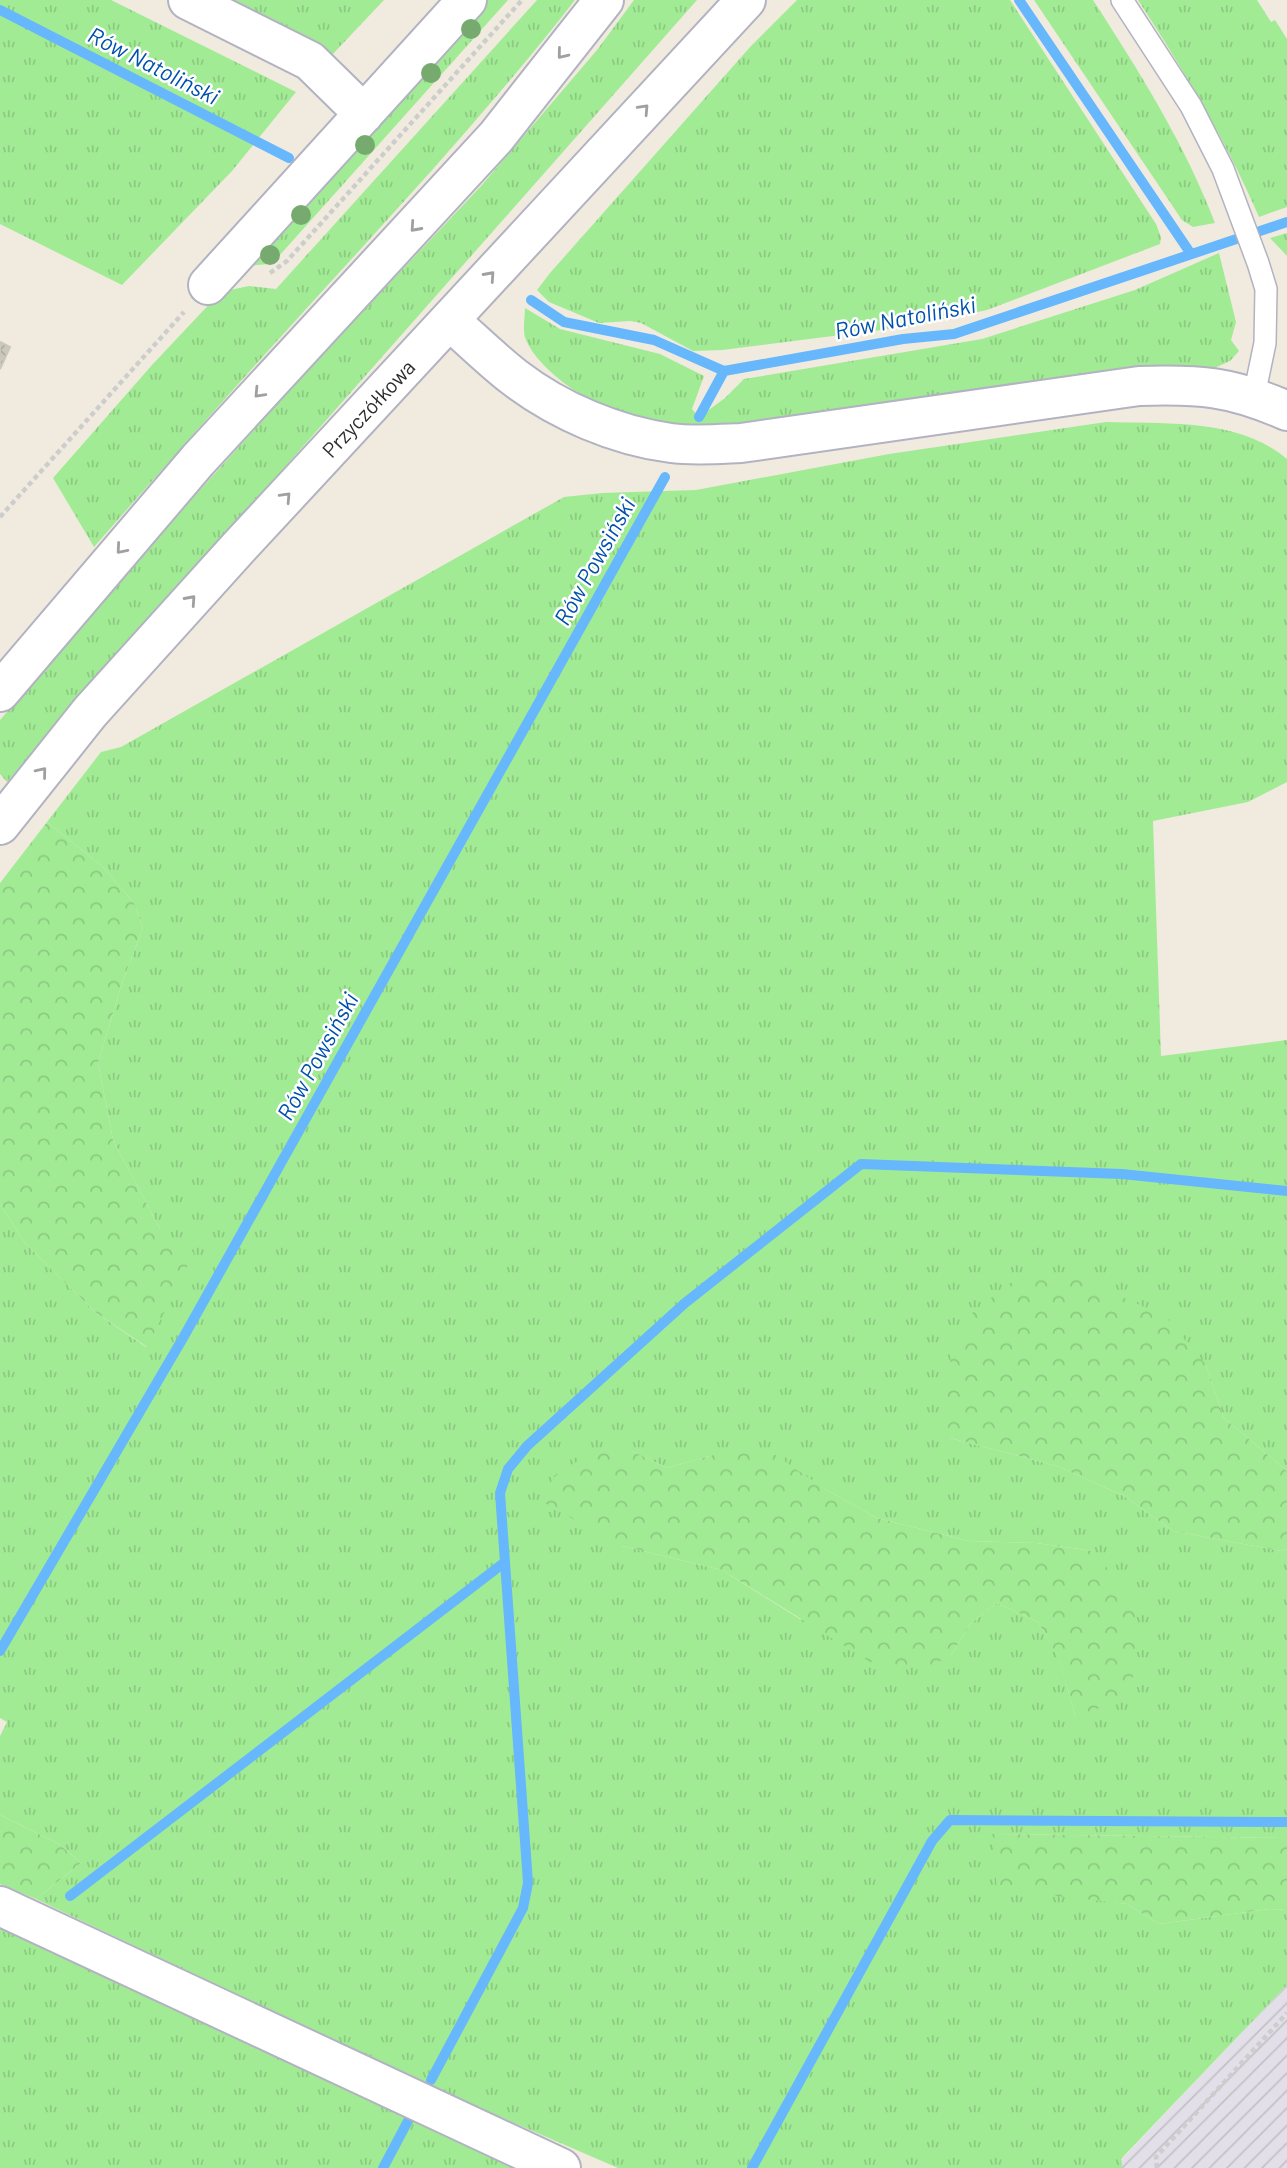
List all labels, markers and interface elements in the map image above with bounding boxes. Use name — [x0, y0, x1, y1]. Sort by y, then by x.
water label: Rów Natoliński — [84, 20, 224, 110]
one-way arrow — [558, 47, 571, 59]
one-way arrow — [636, 104, 649, 117]
one-way arrow — [410, 219, 423, 232]
one-way arrow — [482, 271, 495, 284]
water label: Rów Natoliński — [832, 290, 978, 344]
street label: Przyczółkowa — [316, 354, 420, 462]
one-way arrow — [255, 385, 268, 398]
one-way arrow — [277, 492, 290, 505]
water label: Rów Powsiński — [547, 492, 641, 630]
one-way arrow — [117, 541, 129, 554]
one-way arrow — [183, 595, 195, 608]
one-way arrow — [34, 767, 46, 780]
water label: Rów Powsiński — [270, 987, 364, 1125]

